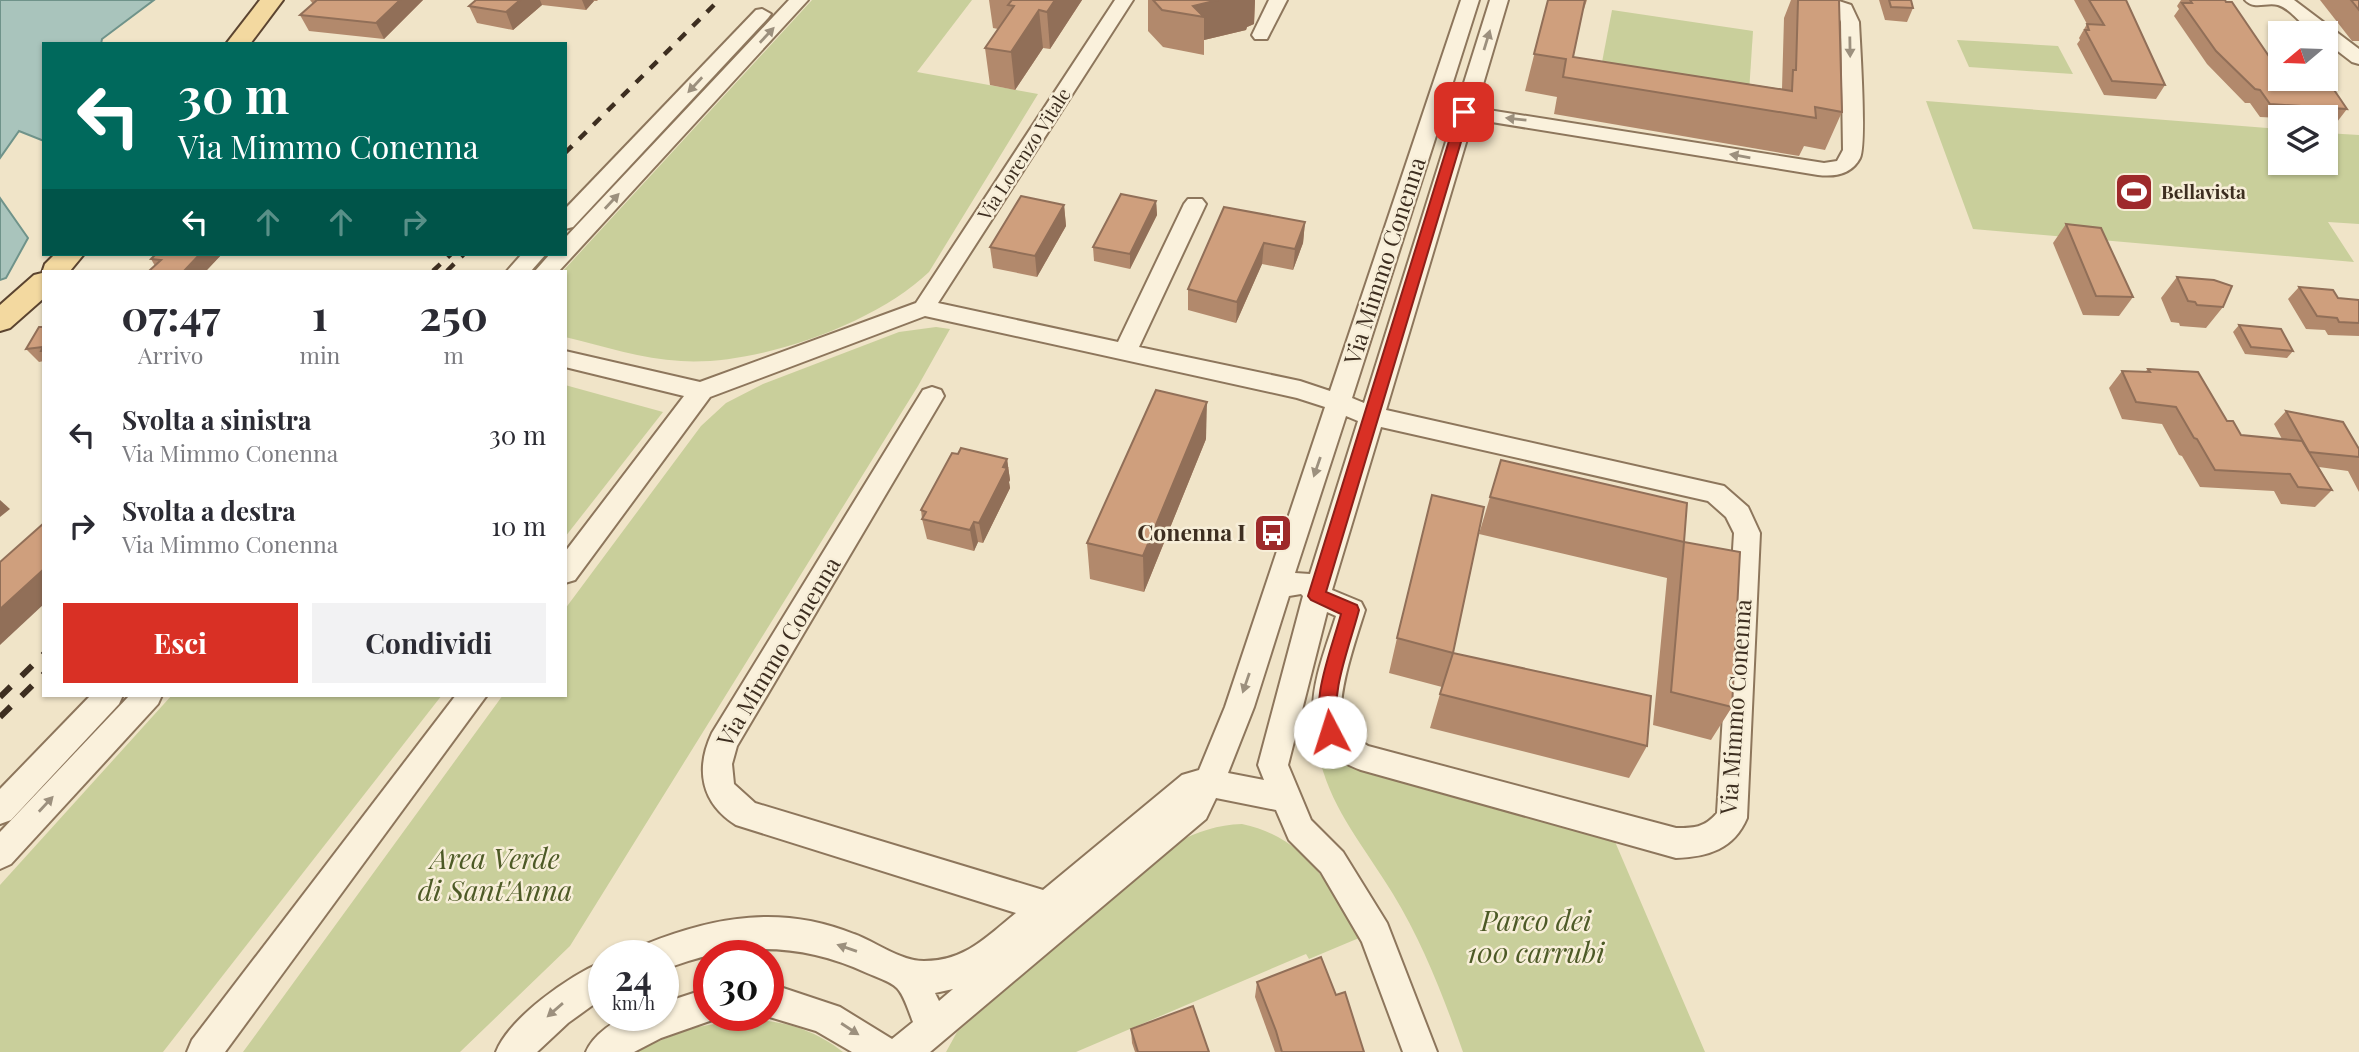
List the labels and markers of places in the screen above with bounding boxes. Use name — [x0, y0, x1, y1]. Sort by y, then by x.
pin — [1434, 82, 1494, 142]
sports icon: Bellavista — [2113, 171, 2155, 213]
place label: Bellavista — [2161, 178, 2246, 204]
bus stop icon: Conenna I — [1252, 512, 1294, 554]
place label: Conenna I — [1137, 516, 1246, 547]

